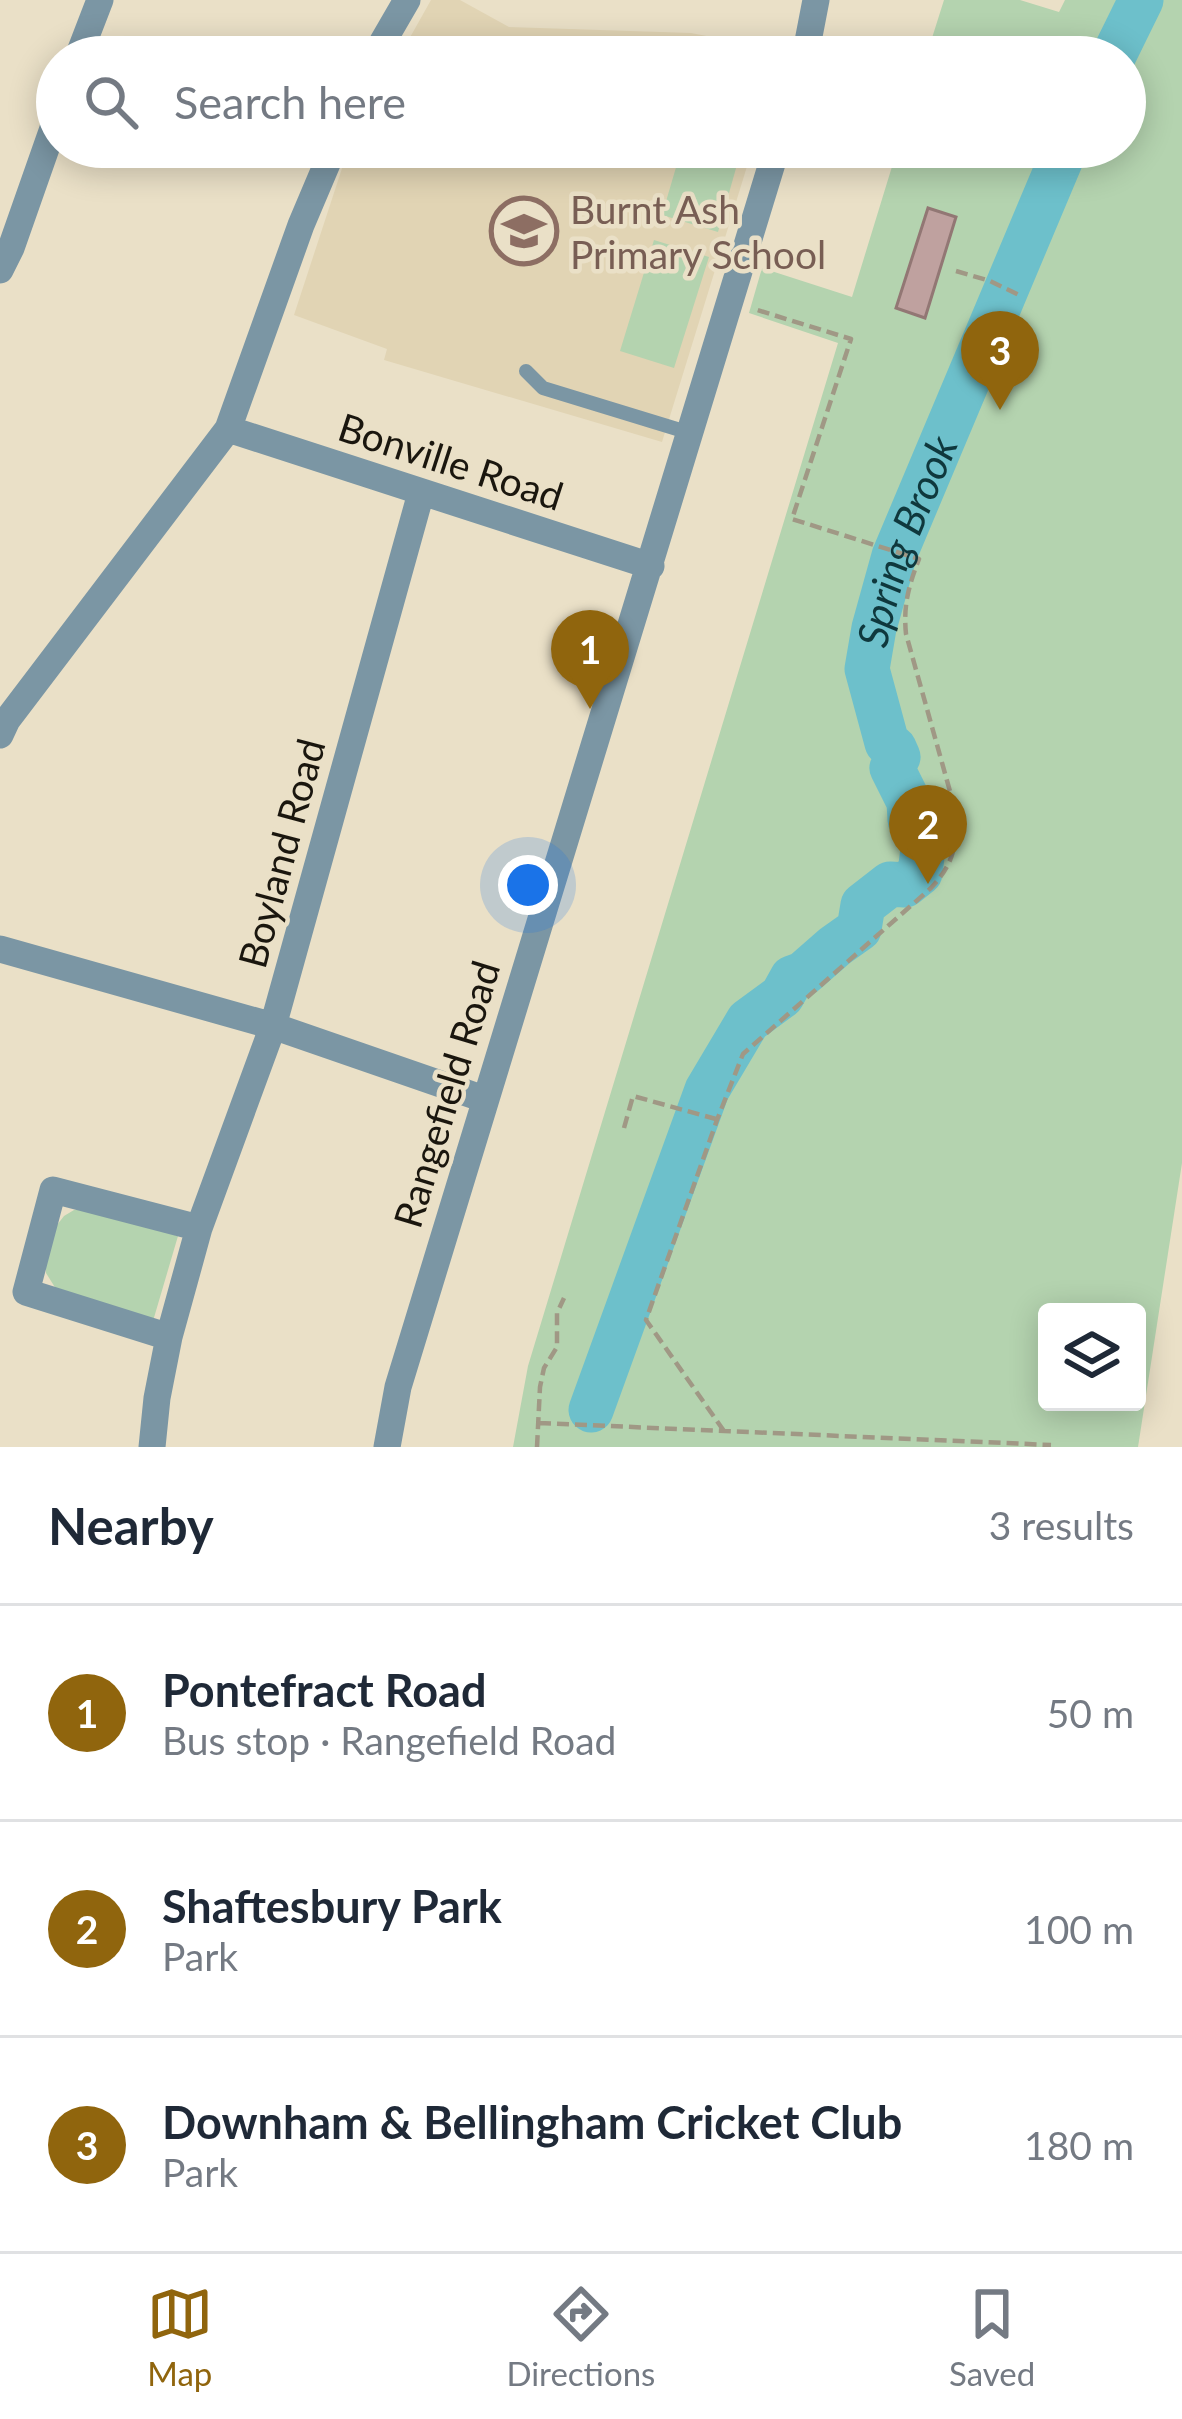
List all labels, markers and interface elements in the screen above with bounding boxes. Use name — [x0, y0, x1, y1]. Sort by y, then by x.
search box — [36, 36, 1146, 168]
icon: search — [78, 69, 144, 135]
text: Search here — [174, 75, 406, 129]
place label: Burnt Ash Primary School — [570, 186, 826, 277]
school or university icon: Burnt Ash Primary School — [489, 196, 559, 266]
pin: 3 — [961, 311, 1039, 410]
street label: Bonville Road — [333, 403, 569, 519]
water label: Spring Brook — [846, 427, 967, 650]
pin: 1 — [551, 610, 629, 709]
street label: Boyland Road — [228, 733, 334, 973]
pin: 2 — [889, 785, 967, 884]
your location — [498, 855, 558, 915]
street label: Rangefield Road — [384, 955, 508, 1233]
map controls — [1038, 1303, 1146, 1411]
button: layers — [1038, 1303, 1146, 1411]
text: Nearby — [48, 1495, 214, 1556]
text: 3 results — [989, 1502, 1134, 1548]
text: Pontefract Road — [162, 1663, 486, 1717]
text: 1 — [76, 1690, 98, 1736]
text: 50 m — [1047, 1690, 1134, 1736]
text: Bus stop · Rangefield Road — [162, 1717, 616, 1763]
text: Shaftesbury Park — [162, 1879, 502, 1933]
text: 2 — [76, 1906, 98, 1952]
text: 100 m — [1024, 1906, 1134, 1952]
text: Park — [162, 1933, 238, 1979]
text: Downham & Bellingham Cricket Club — [162, 2095, 902, 2149]
text: 3 — [76, 2122, 98, 2168]
text: 180 m — [1024, 2122, 1134, 2168]
text: Park — [162, 2149, 238, 2195]
tab: Map — [147, 2281, 213, 2393]
tab: Directions — [506, 2281, 655, 2393]
tab: Saved — [949, 2281, 1035, 2393]

